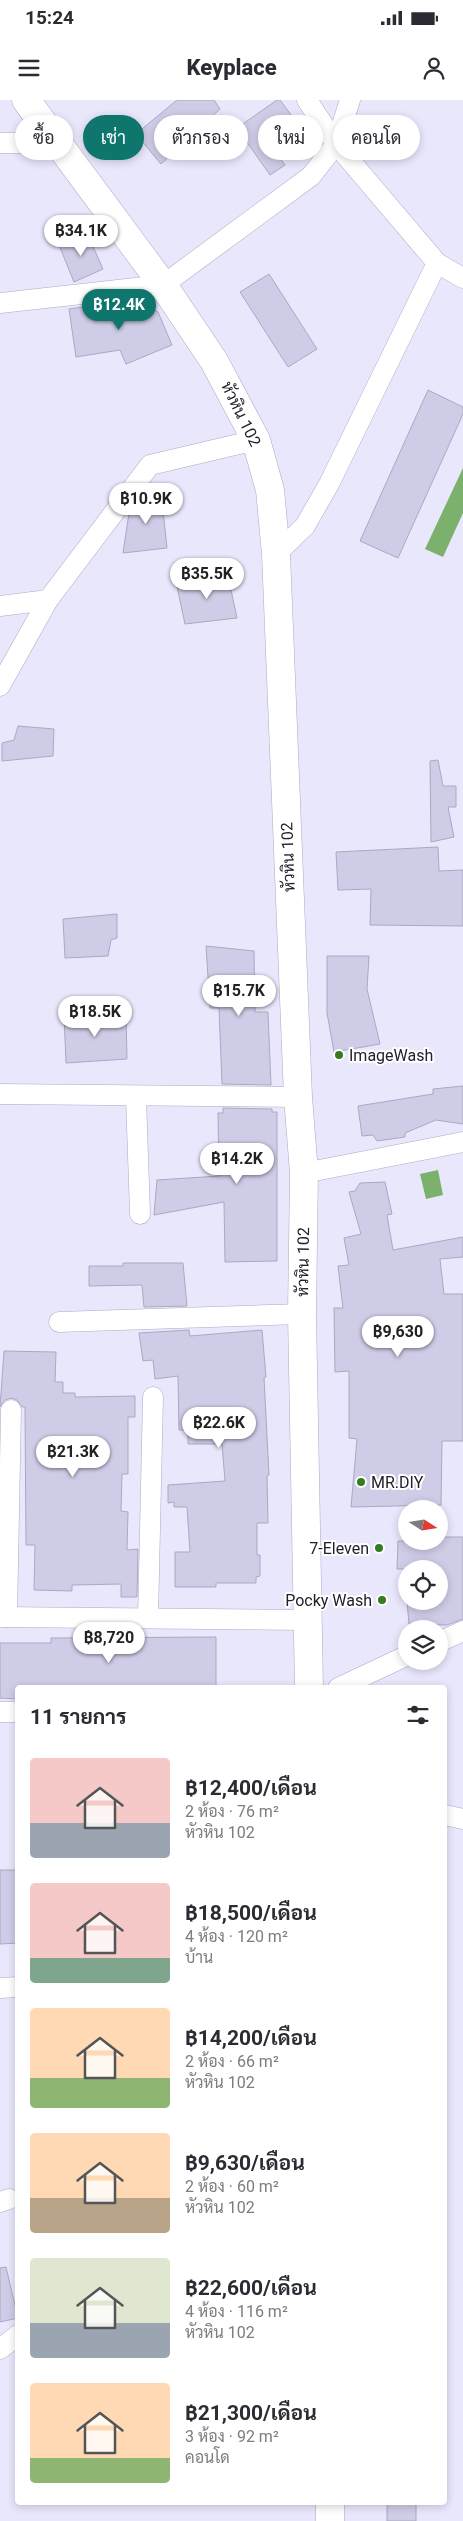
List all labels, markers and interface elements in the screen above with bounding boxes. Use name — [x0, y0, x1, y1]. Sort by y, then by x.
text: 15:24 — [25, 6, 74, 29]
icon: menu — [15, 54, 43, 82]
icon: person — [420, 54, 448, 82]
text: Keyplace — [186, 55, 277, 80]
chip: ซื้อ — [15, 115, 73, 160]
chip: เช่า — [83, 115, 144, 160]
chip: ตัวกรอง — [154, 115, 248, 160]
chip: ใหม่ — [258, 115, 323, 160]
chip: คอนโด — [333, 115, 420, 160]
pin: ฿34.1K — [40, 214, 122, 257]
text: ฿34.1K — [55, 221, 107, 240]
pin: ฿12.4K — [78, 288, 160, 331]
text: ฿12.4K — [93, 295, 145, 314]
street label: หัวหิน 102 — [217, 378, 266, 449]
pin: ฿10.9K — [105, 482, 187, 525]
text: ฿10.9K — [120, 489, 172, 508]
pin: ฿35.5K — [166, 558, 248, 600]
text: ฿35.5K — [181, 564, 233, 583]
street label: หัวหิน 102 — [276, 822, 299, 892]
pin: ฿15.7K — [198, 974, 280, 1017]
text: ฿15.7K — [213, 981, 265, 1000]
pin: ฿18.5K — [54, 996, 136, 1038]
text: ฿18.5K — [69, 1002, 121, 1021]
place label: ImageWash — [349, 1046, 433, 1065]
marker: ImageWash — [333, 1049, 345, 1061]
pin: ฿14.2K — [196, 1142, 278, 1185]
text: ฿14.2K — [211, 1149, 263, 1168]
street label: หัวหิน 102 — [292, 1227, 313, 1297]
pin: ฿9,630 — [357, 1316, 439, 1358]
text: ฿9,630 — [373, 1322, 423, 1341]
pin: ฿22.6K — [178, 1406, 260, 1449]
text: ฿22.6K — [193, 1413, 245, 1432]
pin: ฿21.3K — [32, 1436, 114, 1478]
text: ฿21.3K — [47, 1442, 99, 1461]
place label: MR.DIY — [371, 1473, 424, 1492]
marker: MR.DIY — [355, 1476, 367, 1488]
north arrow — [398, 1500, 448, 1550]
map controls — [398, 1500, 448, 1670]
place label: 7-Eleven — [309, 1539, 369, 1558]
marker: 7-Eleven — [373, 1542, 385, 1554]
button: locate — [398, 1560, 448, 1610]
place label: Pocky Wash — [285, 1591, 372, 1610]
marker: Pocky Wash — [376, 1594, 388, 1606]
button: layers — [398, 1620, 448, 1670]
pin: ฿8,720 — [68, 1622, 150, 1664]
text: ฿8,720 — [84, 1628, 134, 1647]
icon: filters — [404, 1701, 432, 1729]
text: 11 รายการ — [30, 1705, 127, 1729]
text: ฿12,400/เดือน — [185, 1776, 317, 1800]
icon: home — [70, 1778, 130, 1838]
text: 2 ห้อง · 76 m² — [185, 1802, 279, 1821]
text: หัวหิน 102 — [185, 1823, 255, 1842]
text: ฿18,500/เดือน — [185, 1901, 317, 1925]
icon: home — [70, 1903, 130, 1963]
text: 4 ห้อง · 120 m² — [185, 1927, 288, 1946]
text: บ้าน — [185, 1948, 213, 1967]
text: ฿14,200/เดือน — [185, 2026, 317, 2050]
icon: home — [70, 2028, 130, 2088]
text: 2 ห้อง · 66 m² — [185, 2052, 279, 2071]
text: หัวหิน 102 — [185, 2073, 255, 2092]
text: ฿9,630/เดือน — [185, 2151, 305, 2175]
icon: home — [70, 2153, 130, 2213]
text: 2 ห้อง · 60 m² — [185, 2177, 279, 2196]
text: หัวหิน 102 — [185, 2198, 255, 2217]
text: ฿22,600/เดือน — [185, 2276, 317, 2300]
icon: home — [70, 2278, 130, 2338]
text: 4 ห้อง · 116 m² — [185, 2302, 288, 2321]
text: หัวหิน 102 — [185, 2323, 255, 2342]
text: ฿21,300/เดือน — [185, 2401, 317, 2425]
icon: home — [70, 2403, 130, 2463]
text: 3 ห้อง · 92 m² — [185, 2427, 279, 2446]
text: คอนโด — [185, 2448, 230, 2467]

